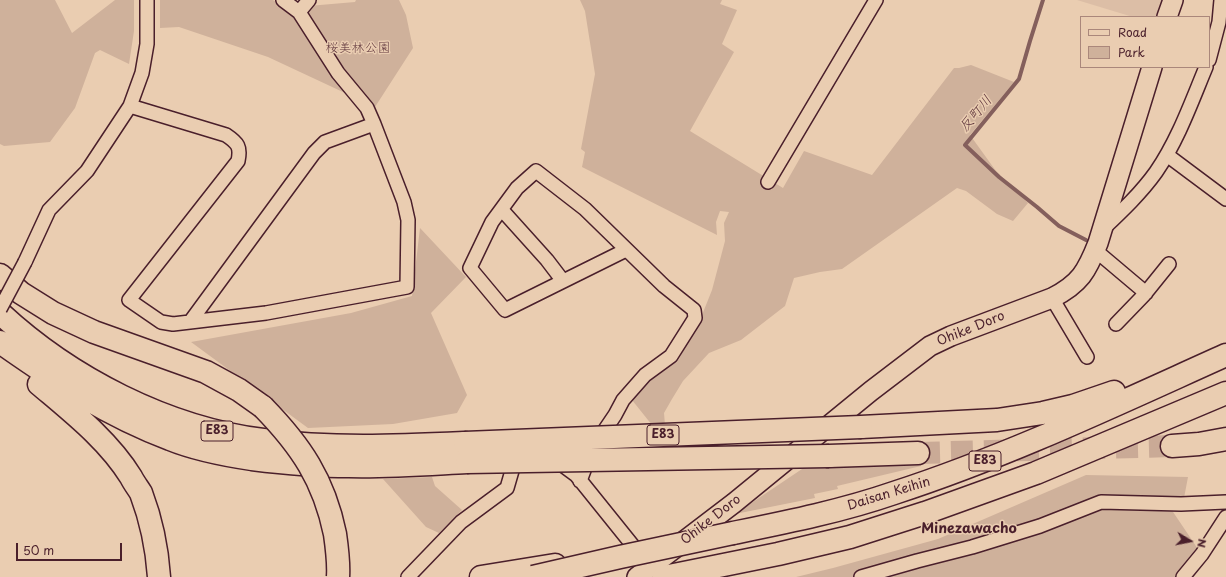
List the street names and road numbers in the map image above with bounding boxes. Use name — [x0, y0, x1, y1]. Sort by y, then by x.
street label: Ohike Doro — [935, 308, 1007, 350]
road number: E83 — [201, 421, 233, 441]
road number: E83 — [647, 425, 679, 445]
road number: E83 — [969, 451, 1001, 471]
street label: Daisan Keihin — [846, 474, 932, 514]
street label: Ohike Doro — [678, 492, 744, 548]

